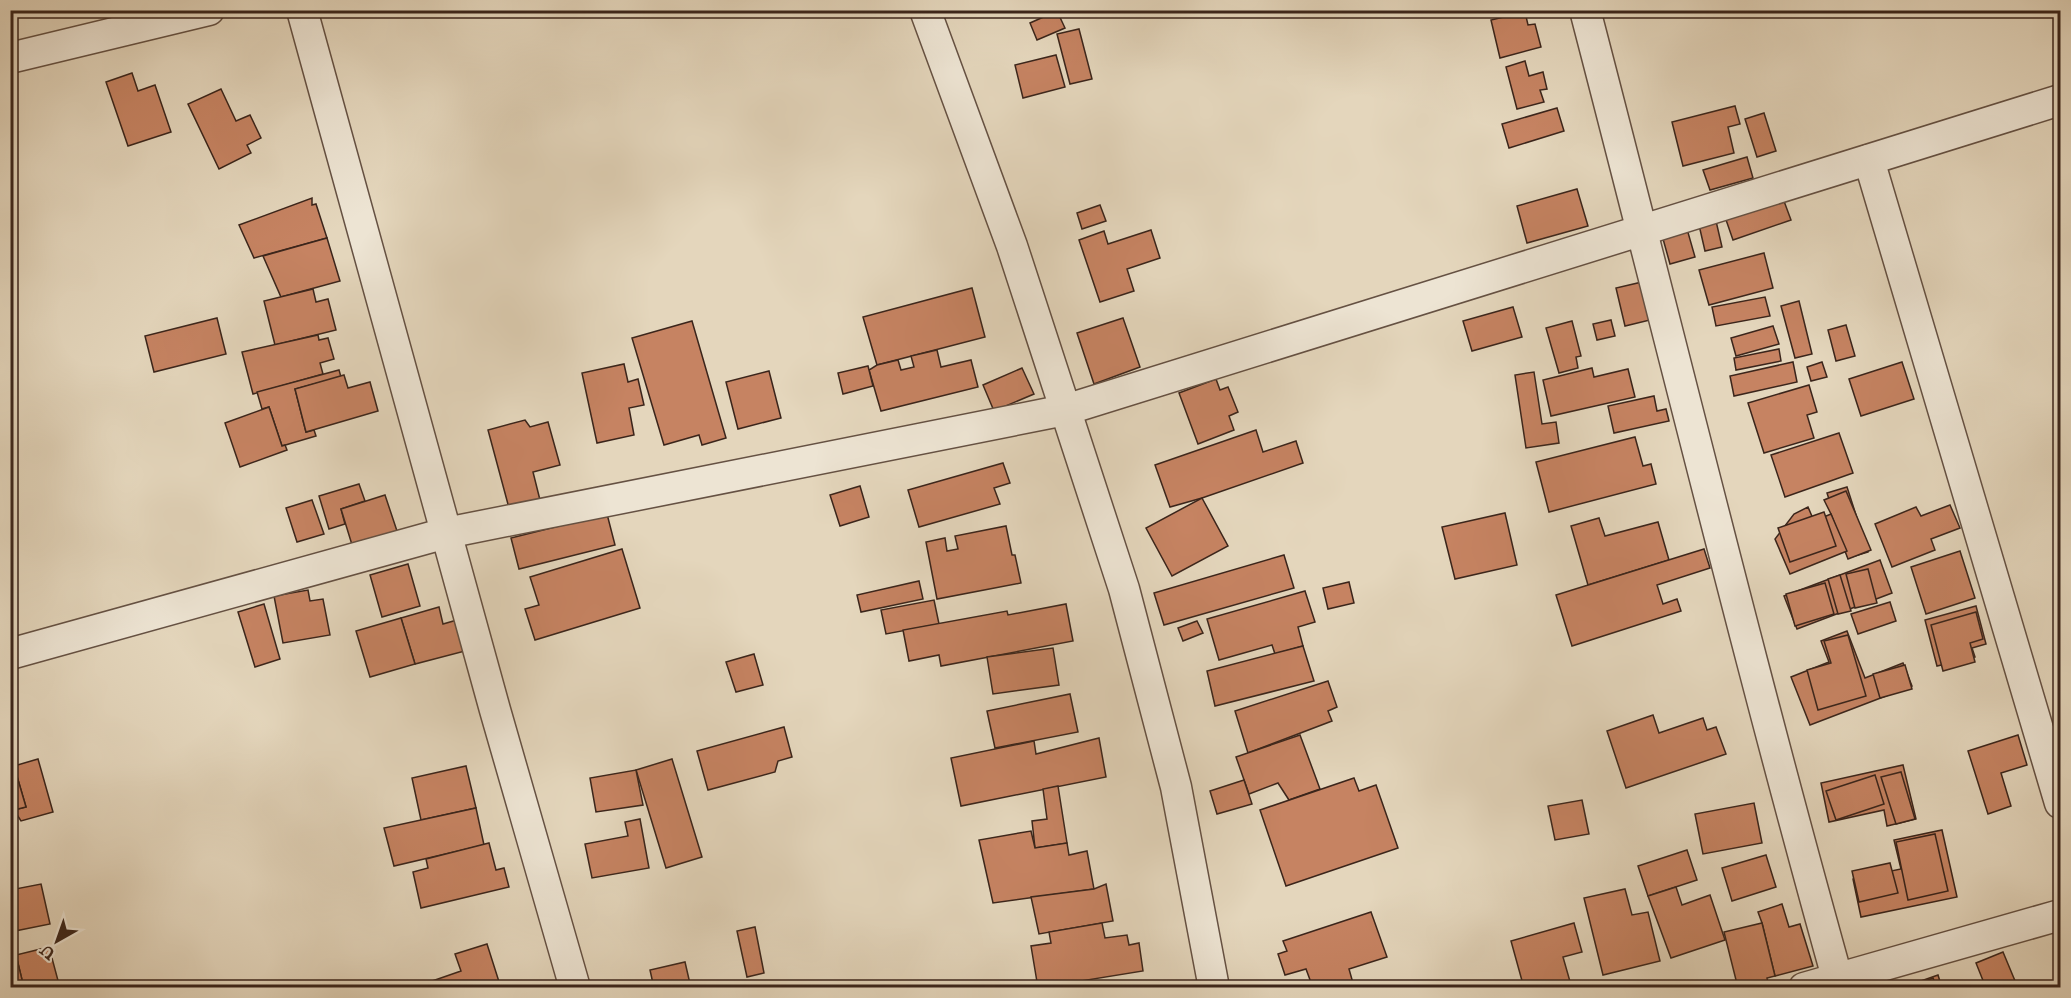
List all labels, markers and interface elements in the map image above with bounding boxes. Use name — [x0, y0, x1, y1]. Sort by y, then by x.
north arrow — [27, 911, 87, 971]
text: U — [37, 939, 61, 964]

